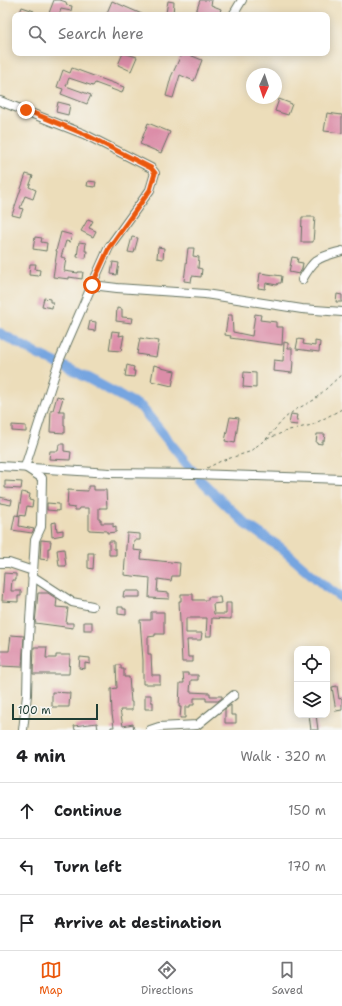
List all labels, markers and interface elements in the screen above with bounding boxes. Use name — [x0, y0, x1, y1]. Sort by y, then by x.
search box — [12, 12, 330, 56]
icon: search — [26, 23, 48, 45]
text: Search here — [58, 24, 144, 44]
north arrow — [246, 68, 282, 104]
route end — [17, 101, 35, 119]
route start — [83, 276, 101, 294]
map controls — [294, 646, 330, 718]
button: locate — [294, 646, 330, 682]
button: layers — [294, 682, 330, 718]
scale bar — [12, 702, 98, 721]
text: 100 m — [18, 703, 51, 718]
text: 4 min — [16, 745, 66, 767]
text: Walk · 320 m — [240, 748, 326, 765]
icon: ahead — [16, 800, 38, 822]
text: Continue — [54, 801, 122, 821]
text: 150 m — [288, 802, 326, 819]
icon: left — [16, 856, 38, 878]
text: Turn left — [54, 857, 122, 877]
text: 170 m — [288, 858, 326, 875]
icon: arrive — [16, 912, 38, 934]
text: Arrive at destination — [54, 913, 222, 933]
tab: Map — [39, 959, 63, 998]
tab: Directions — [141, 959, 193, 998]
tab: Saved — [272, 959, 303, 998]

